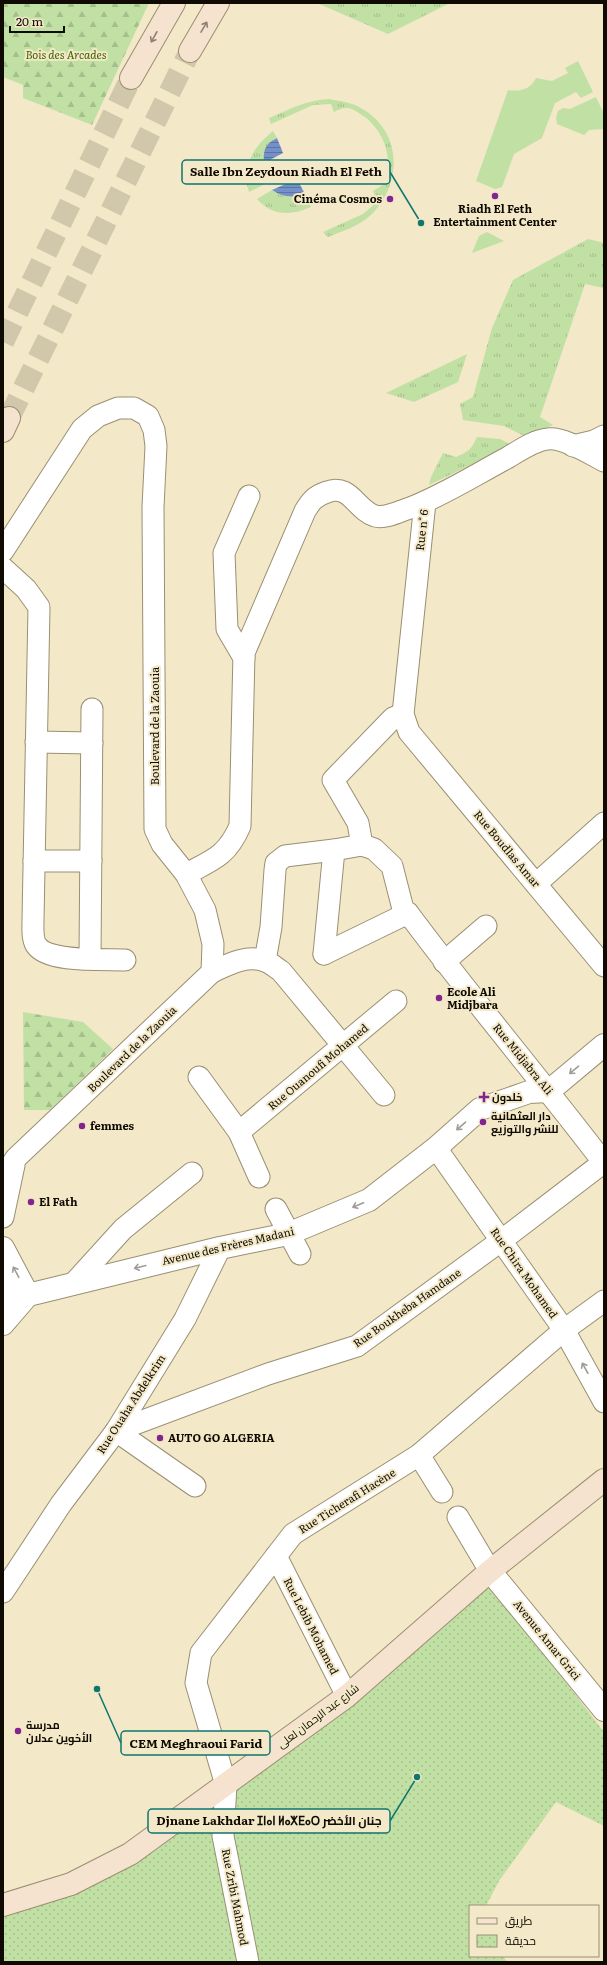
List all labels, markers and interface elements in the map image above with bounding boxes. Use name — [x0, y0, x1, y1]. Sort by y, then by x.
scale bar — [10, 8, 64, 34]
text: 20 m — [16, 12, 43, 30]
one-way arrow — [201, 21, 209, 33]
one-way arrow — [150, 31, 158, 43]
park label: Bois des Arcades — [25, 46, 107, 62]
callout: Salle Ibn Zeydoun Riadh El Feth — [182, 160, 390, 184]
text: Salle Ibn Zeydoun Riadh El Feth — [190, 162, 382, 180]
place label: Cinéma Cosmos — [294, 190, 383, 206]
marker: Riadh El Feth Entertainment Center — [490, 191, 500, 201]
marker: Cinéma Cosmos — [385, 194, 395, 204]
place label: Riadh El Feth Entertainment Center — [433, 200, 557, 229]
street label: Rue n° 6 — [411, 508, 431, 551]
street label: Boulevard de la Zaouia — [146, 667, 162, 785]
street label: Rue Boudlas Amar — [471, 806, 545, 891]
place label: Ecole Ali Midjbara — [447, 983, 499, 1012]
marker: Ecole Ali Midjbara — [434, 993, 444, 1003]
street label: Boulevard de la Zaouia — [83, 1001, 179, 1095]
street label: Rue Ouanoufi Mohamed — [264, 1019, 371, 1113]
street label: Rue Midjabra Ali — [490, 1019, 558, 1098]
one-way arrow — [569, 1065, 579, 1074]
place label: خلدون — [492, 1088, 522, 1105]
marker: خلدون — [479, 1092, 489, 1102]
place label: دار العثمانية للنشر والتوزيع — [491, 1107, 559, 1137]
place label: femmes — [90, 1117, 135, 1133]
marker: دار العثمانية للنشر والتوزيع — [478, 1117, 488, 1127]
marker: femmes — [77, 1121, 87, 1131]
one-way arrow — [456, 1121, 466, 1130]
place label: El Fath — [39, 1193, 78, 1209]
marker: El Fath — [26, 1197, 36, 1207]
one-way arrow — [353, 1202, 365, 1209]
street label: Avenue des Frères Madani — [160, 1222, 296, 1268]
street label: Rue Chira Mohamed — [487, 1224, 562, 1321]
one-way arrow — [134, 1264, 147, 1272]
street label: Rue Boukheba Hamdane — [349, 1264, 464, 1351]
one-way arrow — [11, 1266, 19, 1278]
street label: Rue Ouaha Abdelkrim — [92, 1350, 169, 1456]
one-way arrow — [580, 1362, 588, 1374]
place label: AUTO GO ALGERIA — [168, 1429, 275, 1445]
marker: AUTO GO ALGERIA — [155, 1433, 165, 1443]
street label: Rue Ticherafi Hacène — [295, 1464, 398, 1537]
street label: Rue Lebib Mohamed — [280, 1574, 343, 1677]
street label: Avenue Amar Grici — [510, 1596, 585, 1683]
street label: شارع عبد الرحمان لعلى — [273, 1679, 362, 1752]
place label: مدرسة الأخوين عدلان — [26, 1716, 92, 1746]
marker: مدرسة الأخوين عدلان — [13, 1726, 23, 1736]
callout: CEM Meghraoui Farid — [121, 1731, 270, 1755]
text: CEM Meghraoui Farid — [130, 1734, 263, 1752]
callout: Djnane Lakhdar ⵊⵏⴰⵏ ⵍⴰⵅⴹⴰⵔ جنان الأخضر — [148, 1809, 390, 1833]
text: Djnane Lakhdar ⵊⵏⴰⵏ ⵍⴰⵅⴹⴰⵔ جنان الأخضر — [156, 1811, 382, 1829]
street label: Rue Zribi Mahmod — [219, 1847, 253, 1947]
legend — [469, 1905, 599, 1957]
text: طريق — [505, 1911, 533, 1929]
text: حديقة — [505, 1931, 536, 1949]

